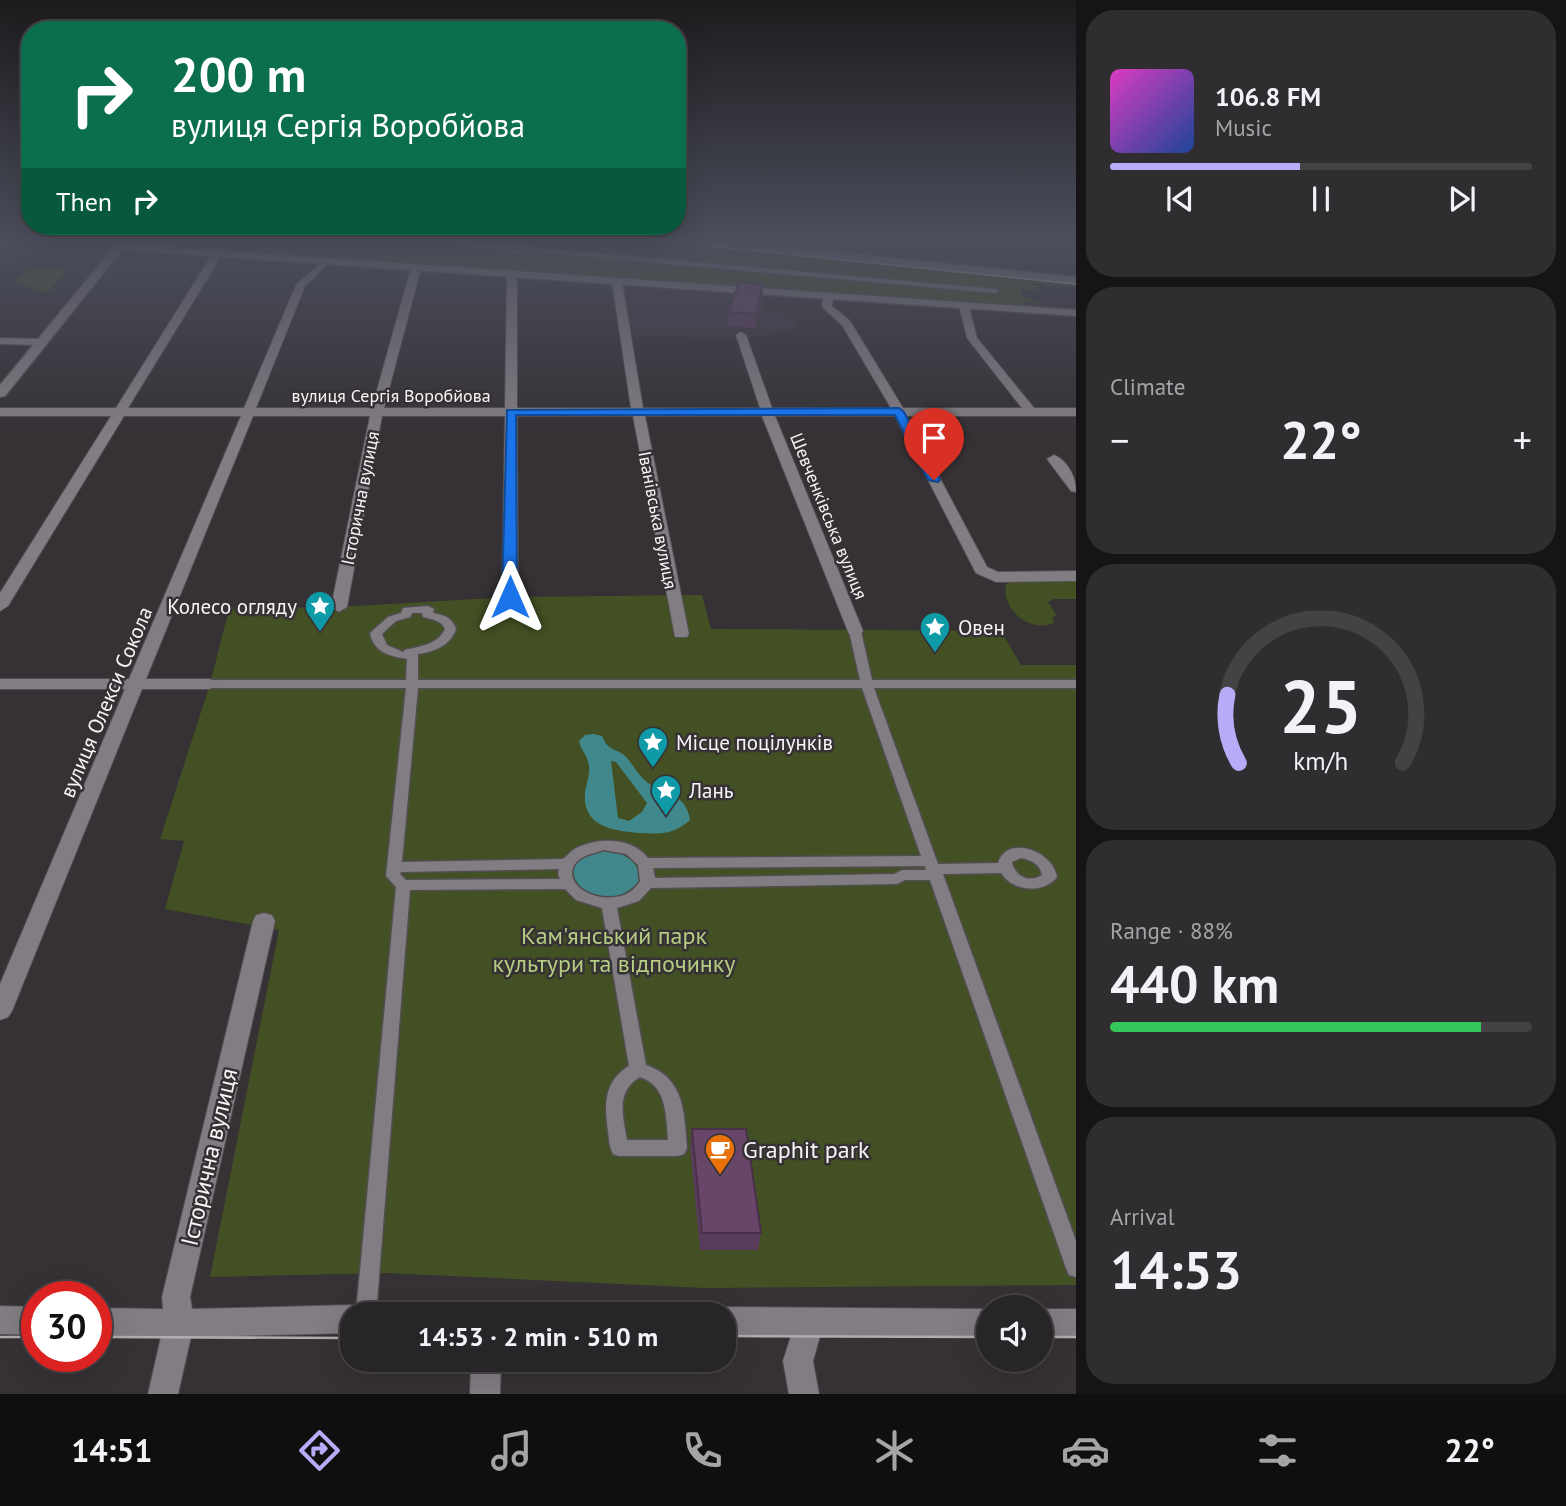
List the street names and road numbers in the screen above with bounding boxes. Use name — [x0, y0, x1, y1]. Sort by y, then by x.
street label: вулиця Сергія Воробйова — [291, 384, 491, 407]
street label: Історична вулиця — [336, 429, 384, 567]
street label: Шевченківська вулиця — [785, 430, 873, 602]
street label: Іванівська вулиця — [633, 449, 683, 591]
street label: вулиця Олекси Сокола — [54, 602, 158, 802]
street label: Історична вулиця — [174, 1065, 244, 1249]

